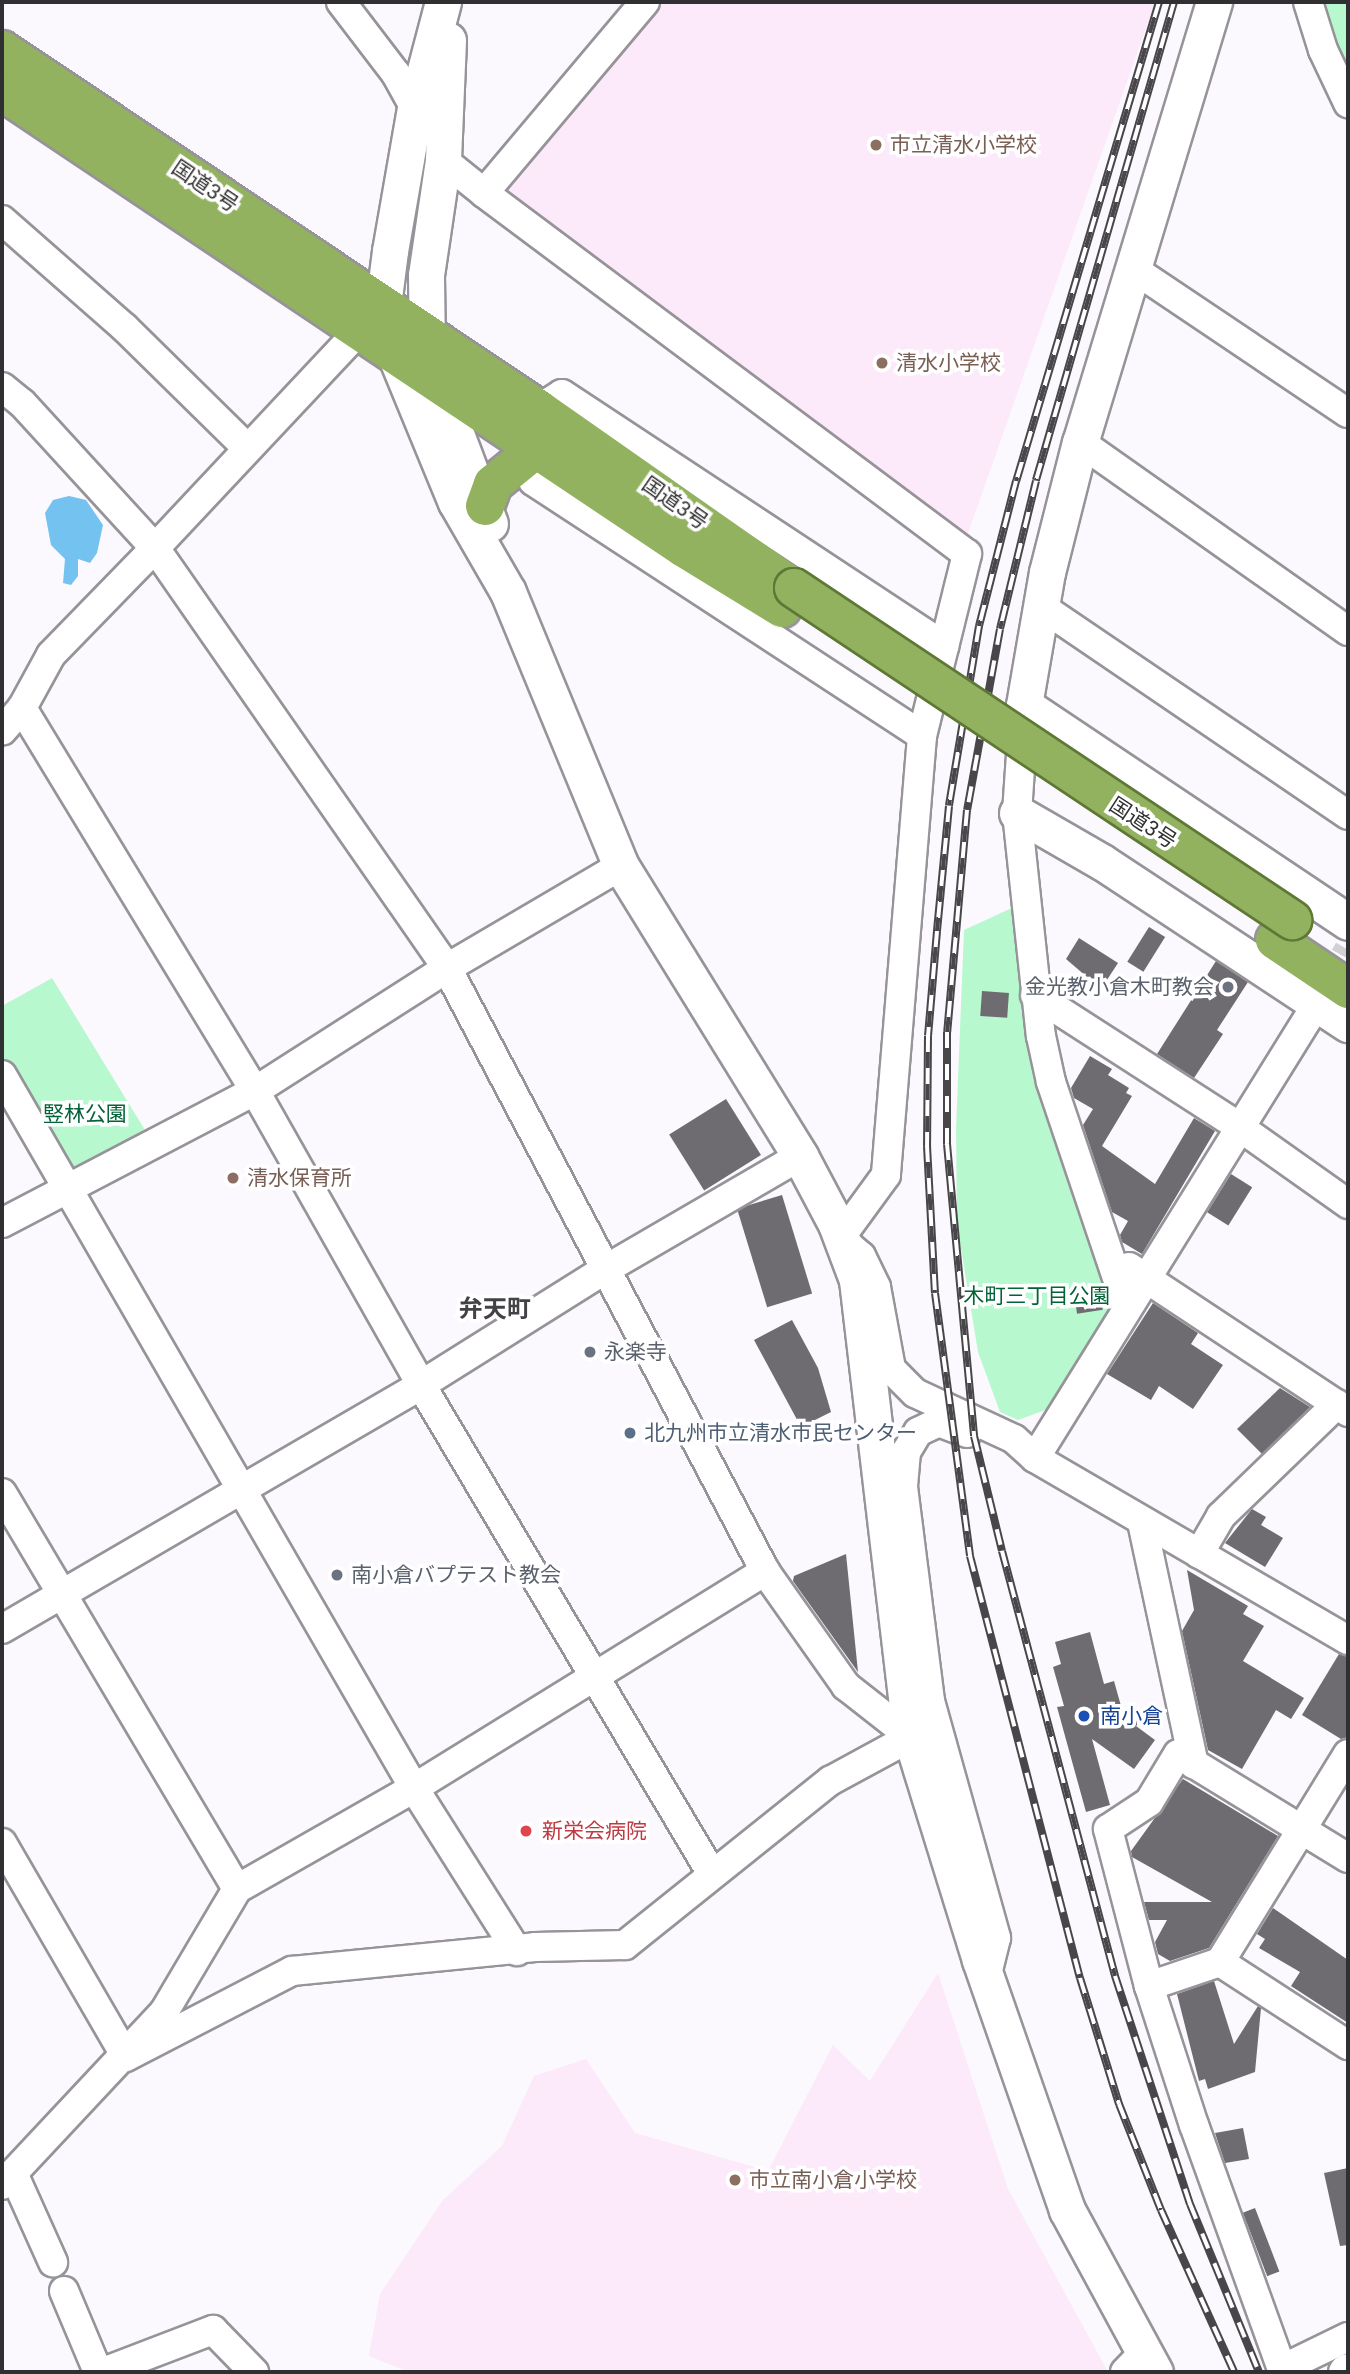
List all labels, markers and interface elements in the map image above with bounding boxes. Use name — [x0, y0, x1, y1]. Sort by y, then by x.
place label: 市立清水小学校 — [890, 132, 1037, 158]
marker: 市立清水小学校 — [868, 137, 884, 153]
street label: 国道3号 — [167, 155, 243, 217]
place label: 清水小学校 — [896, 350, 1001, 376]
marker: 清水小学校 — [874, 355, 890, 371]
street label: 国道3号 — [637, 471, 713, 535]
street label: 国道3号 — [1105, 792, 1181, 854]
place label: 金光教小倉木町教会 — [1025, 974, 1214, 1000]
marker: 金光教小倉木町教会 — [1220, 979, 1236, 995]
park label: 竪林公園 — [43, 1101, 127, 1127]
place label: 清水保育所 — [247, 1165, 352, 1191]
marker: 清水保育所 — [225, 1170, 241, 1186]
park label: 木町三丁目公園 — [964, 1283, 1110, 1309]
district label: 弁天町 — [459, 1296, 531, 1324]
place label: 永楽寺 — [604, 1339, 667, 1365]
marker: 永楽寺 — [582, 1344, 598, 1360]
place label: 北九州市立清水市民センター — [644, 1420, 917, 1446]
marker: 北九州市立清水市民センター — [622, 1425, 638, 1441]
place label: 南小倉バプテスト教会 — [351, 1562, 561, 1588]
marker: 南小倉バプテスト教会 — [329, 1567, 345, 1583]
place label: 南小倉 — [1100, 1703, 1163, 1729]
marker: 南小倉 — [1074, 1706, 1094, 1726]
place label: 新栄会病院 — [542, 1818, 647, 1844]
marker: 新栄会病院 — [516, 1821, 536, 1841]
place label: 市立南小倉小学校 — [749, 2167, 917, 2193]
marker: 市立南小倉小学校 — [727, 2172, 743, 2188]

